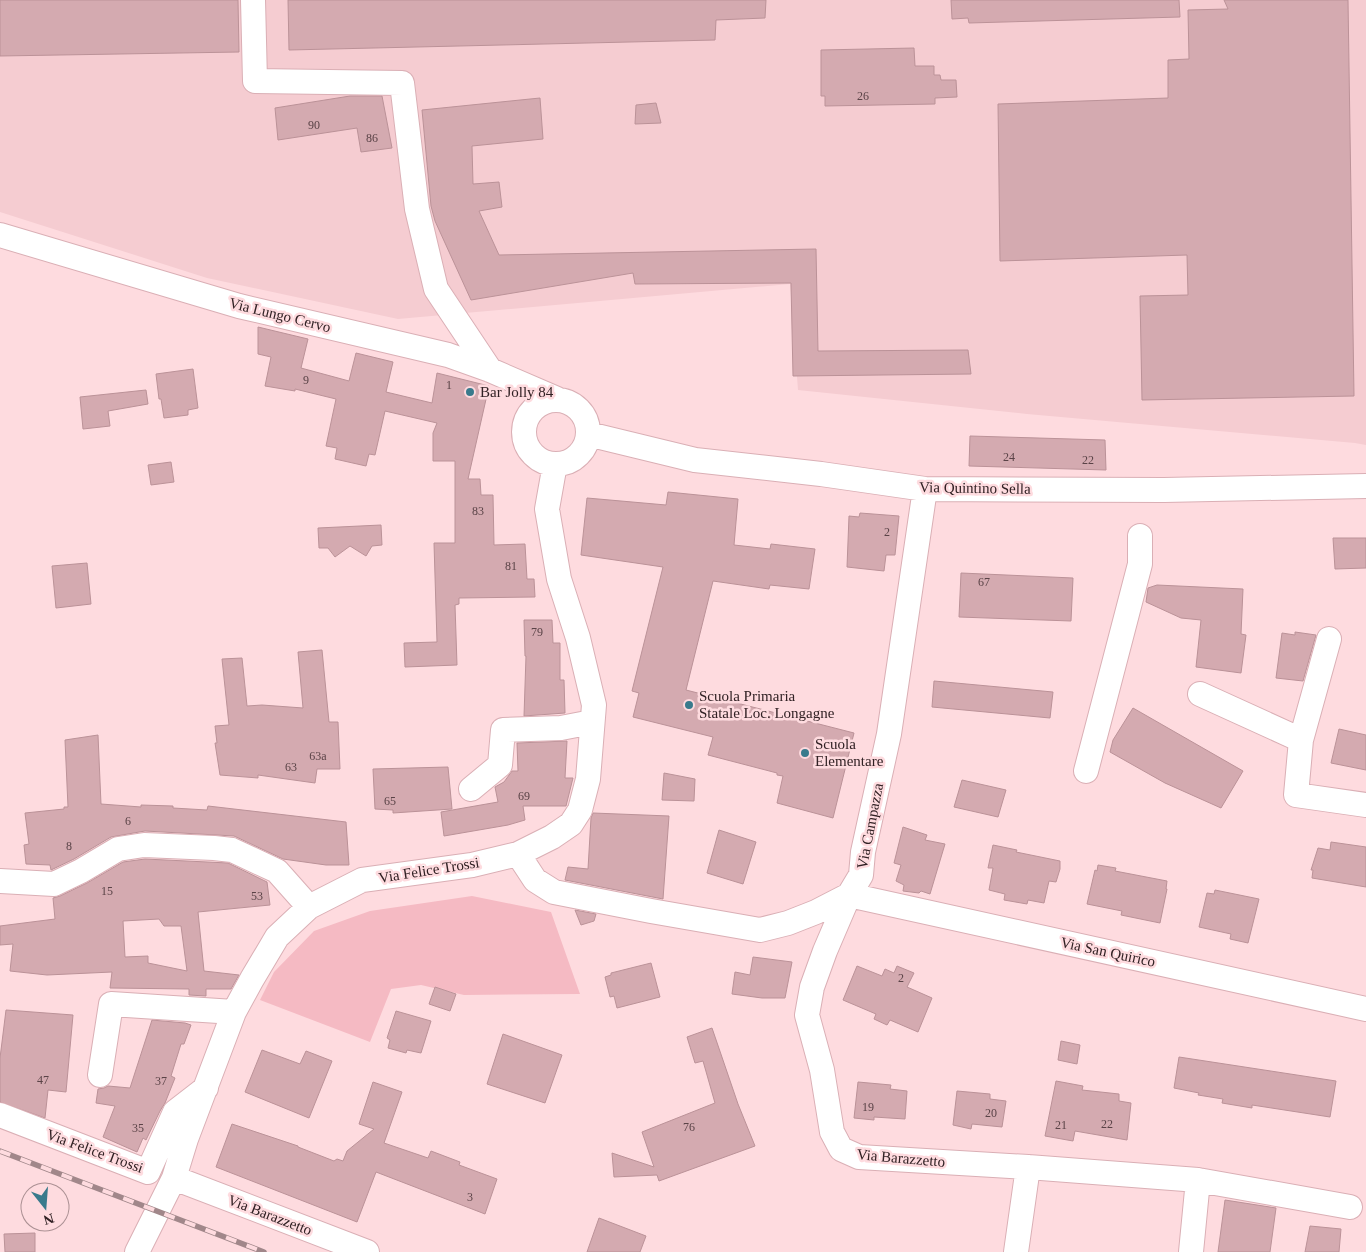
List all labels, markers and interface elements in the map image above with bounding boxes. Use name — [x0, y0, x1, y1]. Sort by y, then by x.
house number: 26 — [857, 89, 869, 103]
house number: 90 — [308, 118, 320, 132]
house number: 86 — [366, 131, 378, 145]
street label: Via Lungo Cervo — [228, 295, 332, 335]
house number: 9 — [303, 373, 309, 387]
house number: 1 — [446, 378, 452, 392]
place label: Bar Jolly 84 — [480, 384, 554, 400]
marker: Bar Jolly 84 — [464, 386, 476, 398]
house number: 24 — [1003, 450, 1015, 464]
house number: 22 — [1082, 453, 1094, 467]
street label: Via Quintino Sella — [919, 479, 1031, 497]
house number: 83 — [472, 504, 484, 518]
house number: 2 — [884, 525, 890, 539]
house number: 81 — [505, 559, 517, 573]
house number: 67 — [978, 575, 990, 589]
house number: 79 — [531, 625, 543, 639]
place label: Scuola Primaria Statale Loc. Longagne — [699, 688, 835, 721]
marker: Scuola Primaria Statale Loc. Longagne — [683, 699, 695, 711]
place label: Scuola Elementare — [815, 736, 884, 769]
marker: Scuola Elementare — [799, 747, 811, 759]
house number: 63a — [309, 749, 327, 763]
house number: 63 — [285, 760, 297, 774]
street label: Via Campazza — [854, 781, 886, 870]
house number: 69 — [518, 789, 530, 803]
house number: 65 — [384, 794, 396, 808]
house number: 6 — [125, 814, 131, 828]
house number: 8 — [66, 839, 72, 853]
street label: Via Felice Trossi — [378, 854, 480, 886]
house number: 15 — [101, 884, 113, 898]
house number: 53 — [251, 889, 263, 903]
street label: Via San Quirico — [1059, 934, 1157, 970]
house number: 2 — [898, 971, 904, 985]
house number: 47 — [37, 1073, 49, 1087]
house number: 37 — [155, 1074, 167, 1088]
house number: 19 — [862, 1100, 874, 1114]
house number: 20 — [985, 1106, 997, 1120]
house number: 22 — [1101, 1117, 1113, 1131]
house number: 21 — [1055, 1118, 1067, 1132]
house number: 76 — [683, 1120, 695, 1134]
house number: 35 — [132, 1121, 144, 1135]
street label: Via Felice Trossi — [45, 1126, 145, 1176]
street label: Via Barazzetto — [856, 1146, 946, 1170]
north arrow — [20, 1182, 70, 1232]
house number: 3 — [467, 1190, 473, 1204]
street label: Via Barazzetto — [226, 1192, 314, 1238]
text: N — [42, 1210, 56, 1228]

